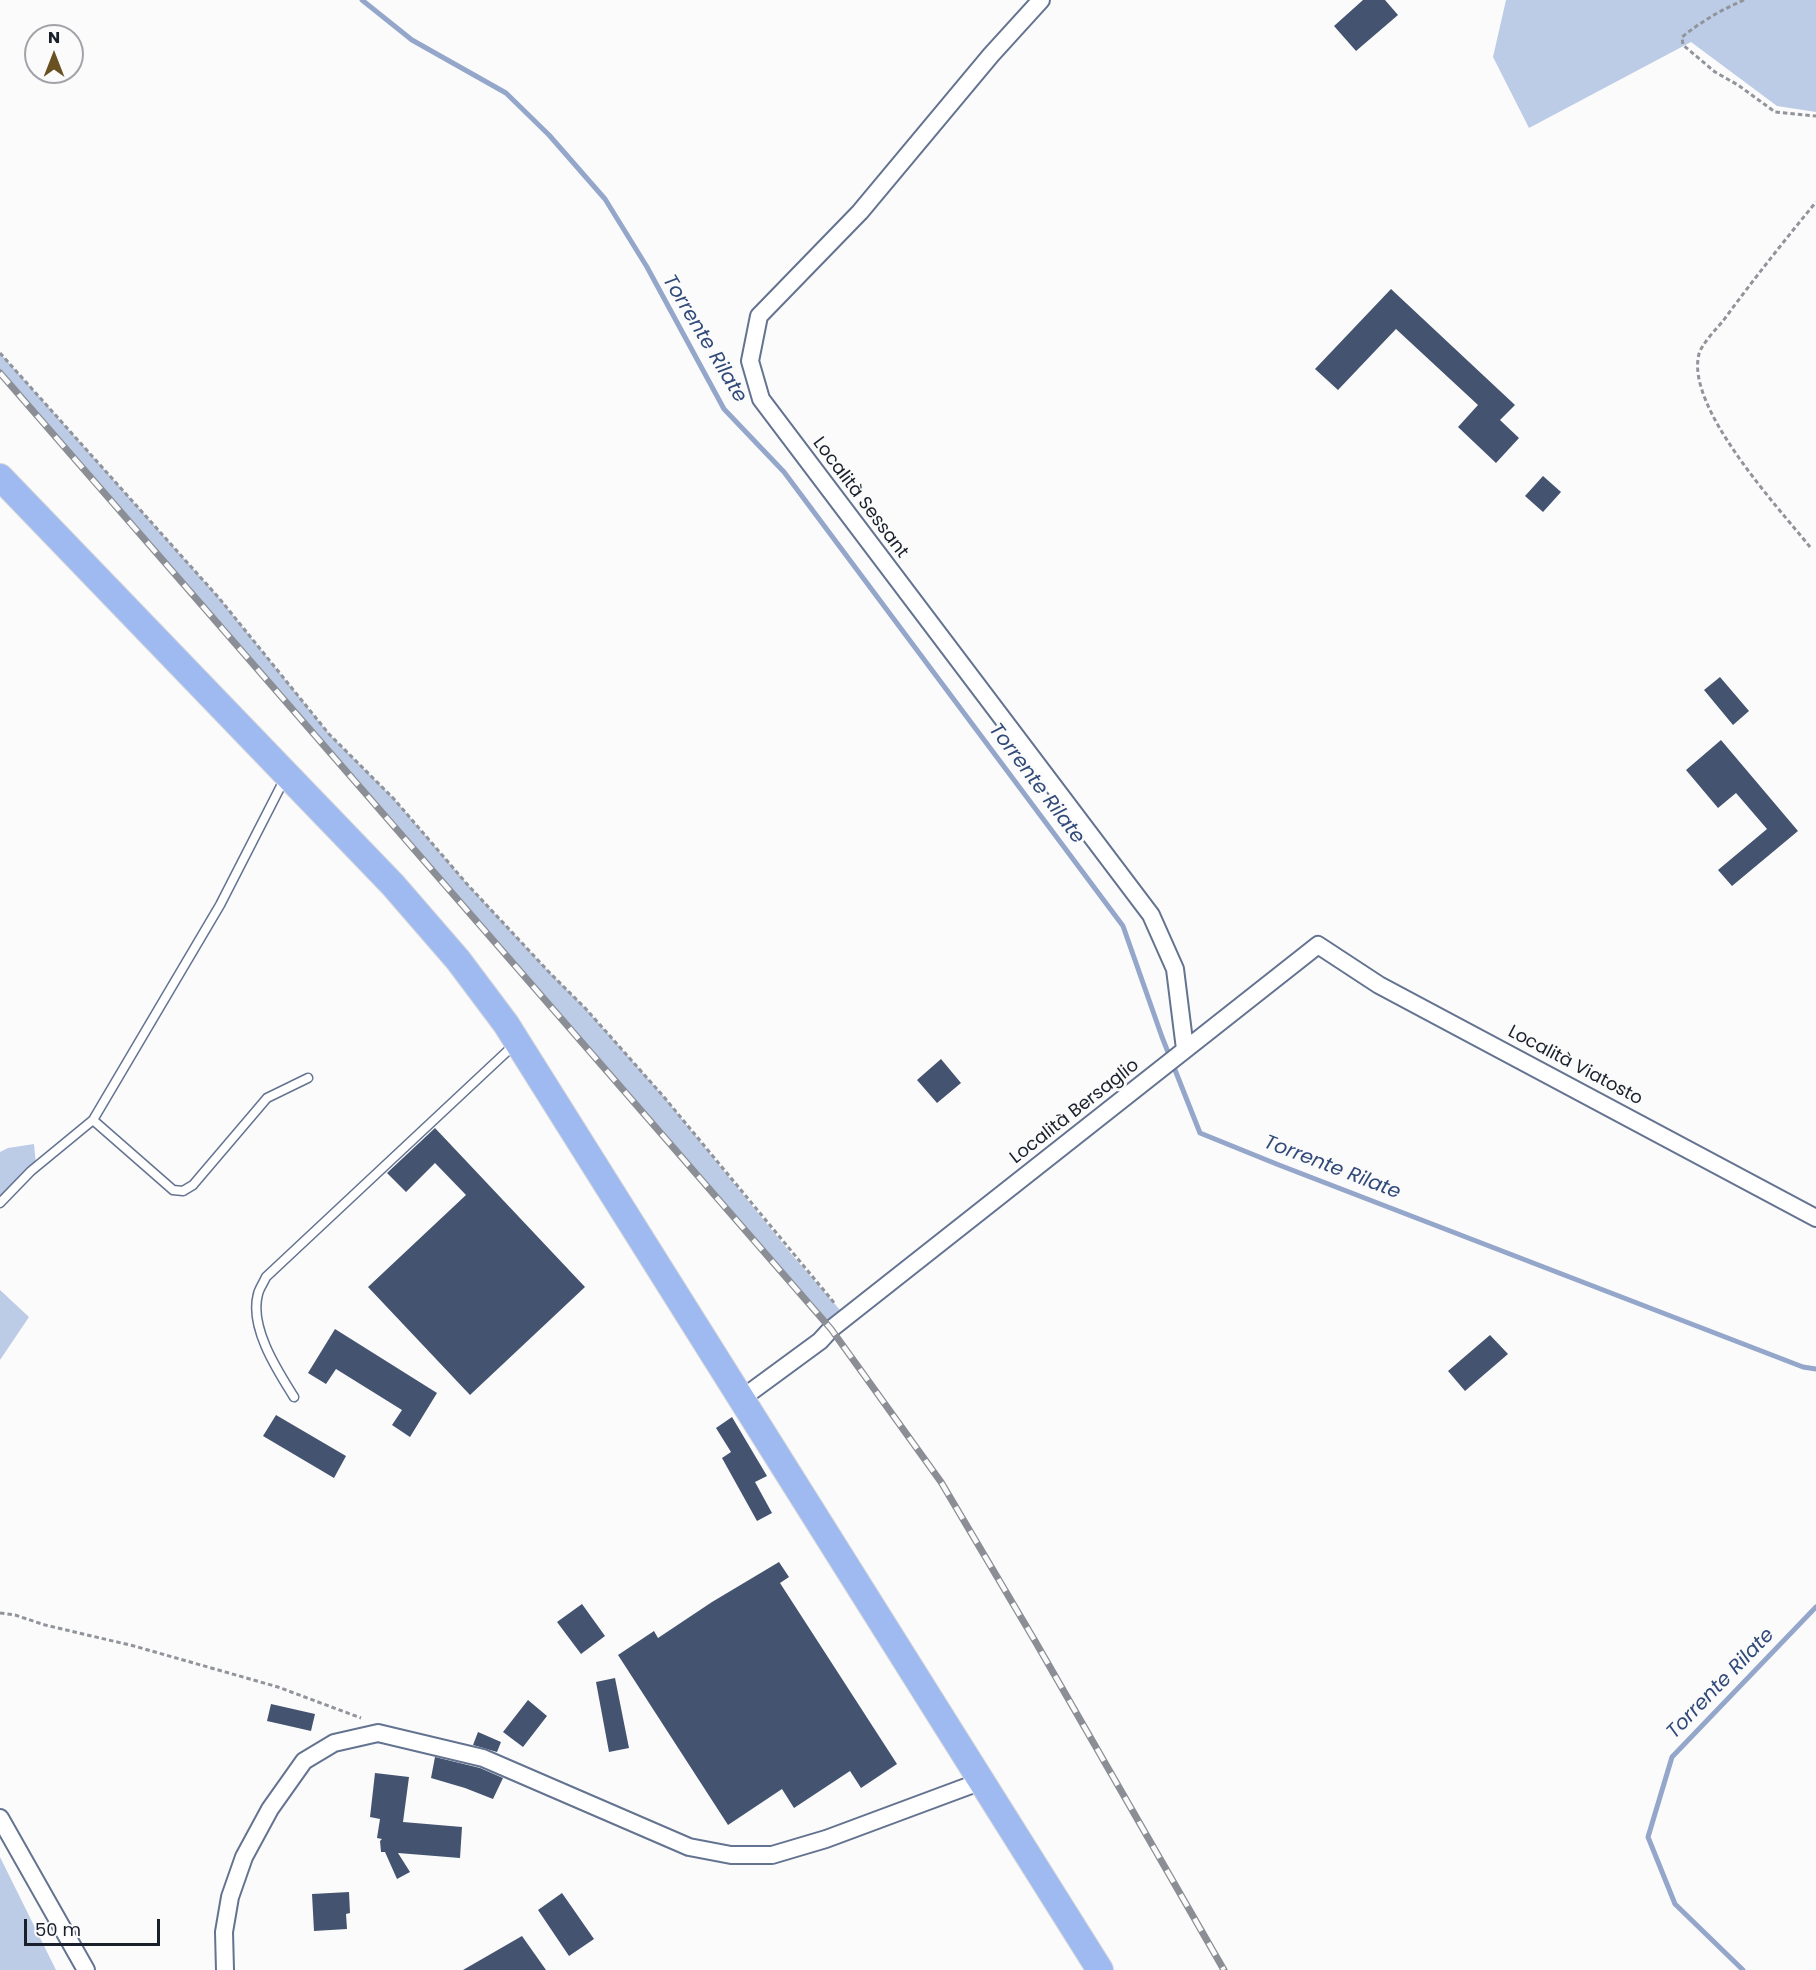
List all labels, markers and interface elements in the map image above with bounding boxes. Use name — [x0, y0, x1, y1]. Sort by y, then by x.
north arrow — [24, 24, 84, 84]
text: N — [48, 26, 60, 49]
water label: Torrente Rilate — [656, 271, 752, 407]
street label: Località Sessant — [808, 433, 912, 563]
water label: Torrente Rilate — [983, 719, 1089, 849]
street label: Località Viatosto — [1504, 1021, 1646, 1111]
street label: Località Bersaglio — [1006, 1055, 1144, 1169]
water label: Torrente Rilate — [1260, 1131, 1404, 1205]
water label: Torrente Rilate — [1662, 1624, 1780, 1744]
scale bar — [27, 1907, 164, 1945]
text: 50 m — [35, 1917, 81, 1942]

